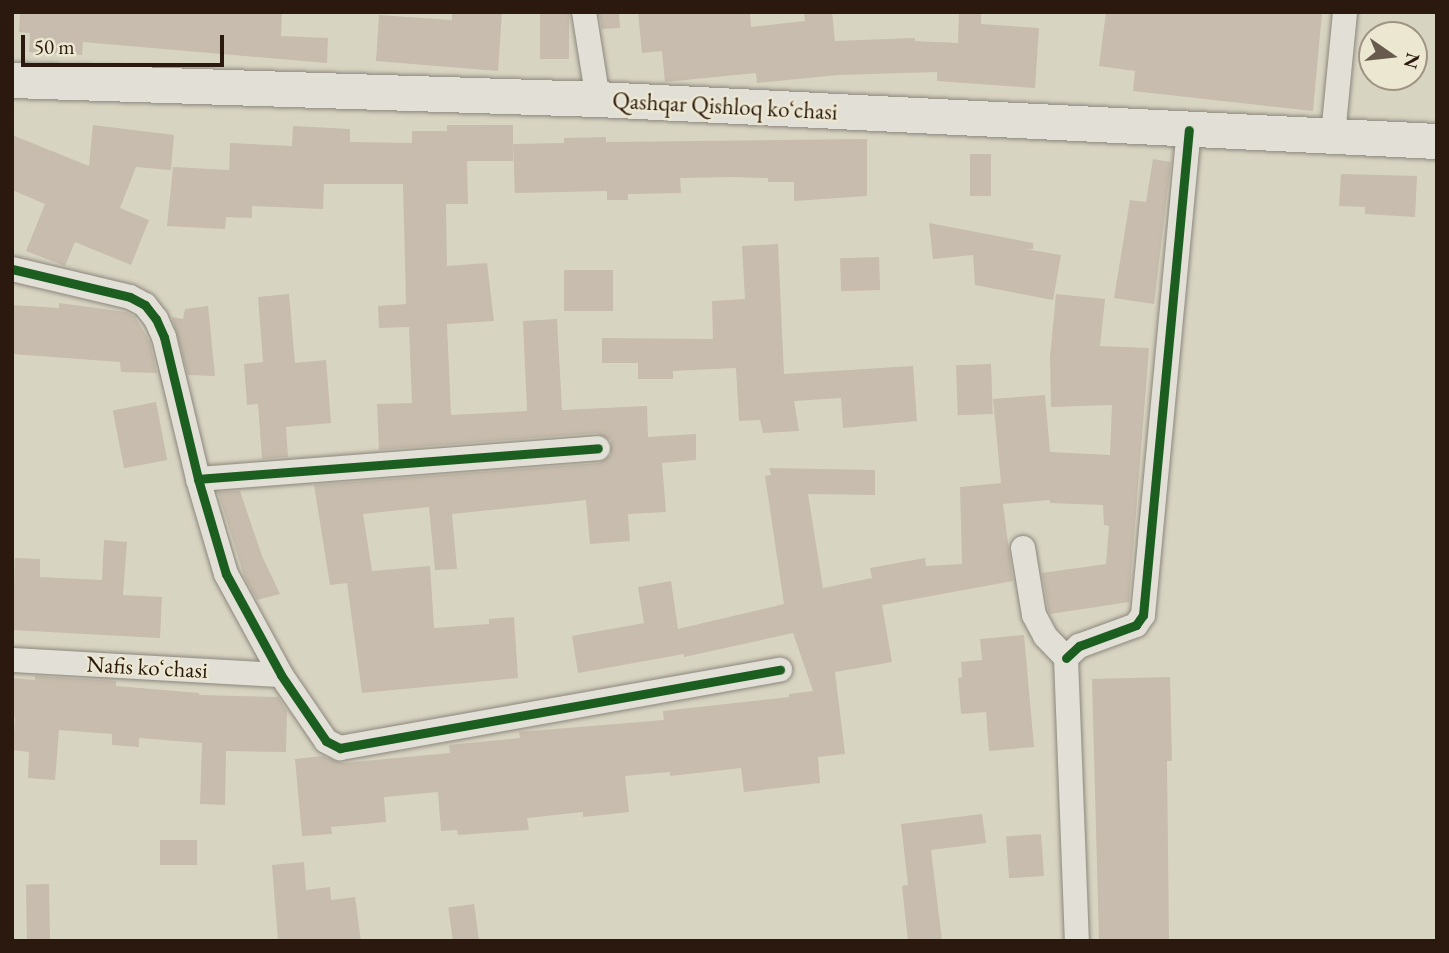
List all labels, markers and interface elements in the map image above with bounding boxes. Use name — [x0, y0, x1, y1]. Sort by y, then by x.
scale bar — [24, 21, 228, 65]
north arrow — [1358, 21, 1428, 91]
text: 50 m — [34, 33, 75, 60]
text: N — [1398, 50, 1426, 71]
street label: Qashqar Qishloq koʻchasi — [612, 86, 838, 126]
street label: Nafis koʻchasi — [86, 650, 208, 684]

